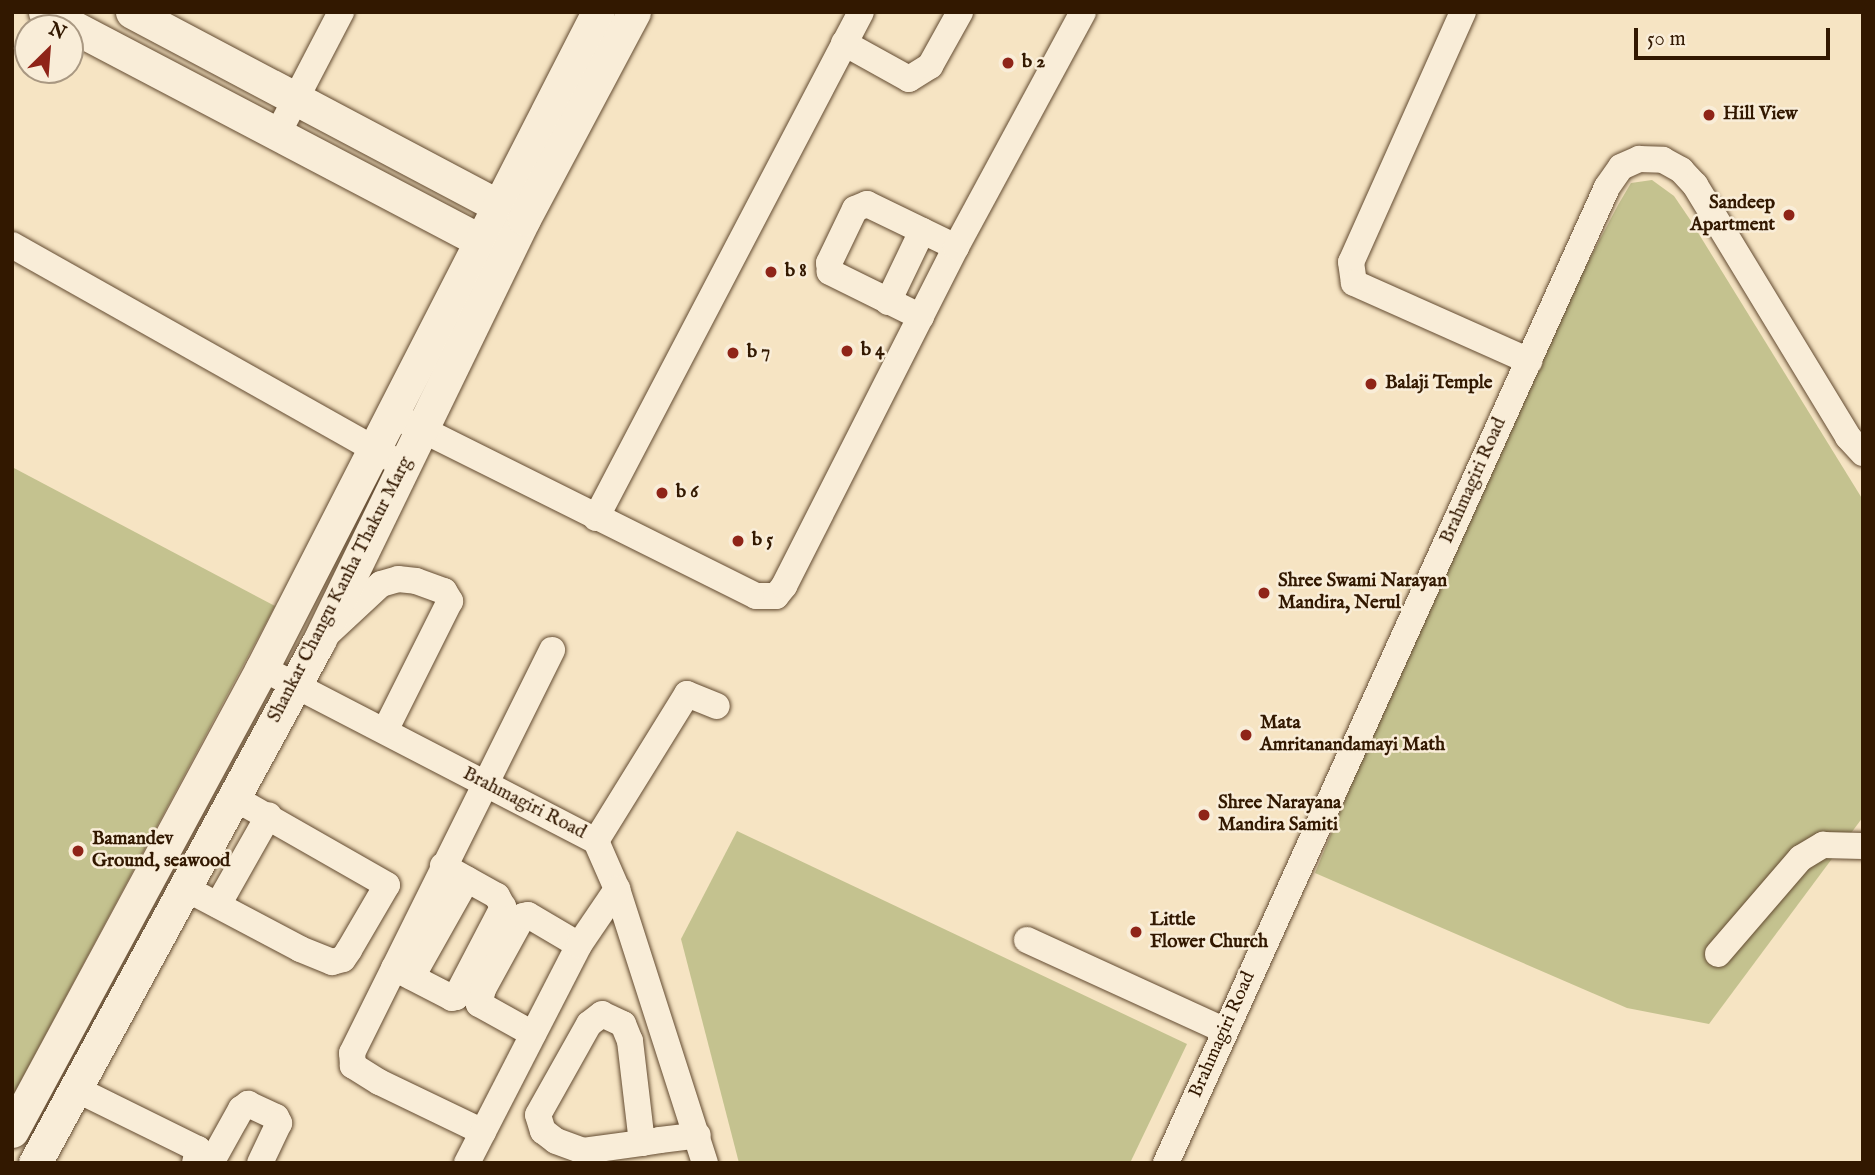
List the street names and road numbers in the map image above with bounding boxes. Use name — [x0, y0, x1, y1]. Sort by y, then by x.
street label: Brahmagiri Road — [1436, 415, 1512, 547]
street label: Shankar Changu Kanha Thakur Marg — [264, 453, 418, 727]
street label: Brahmagiri Road — [459, 763, 589, 845]
street label: Brahmagiri Road — [1185, 969, 1261, 1101]

